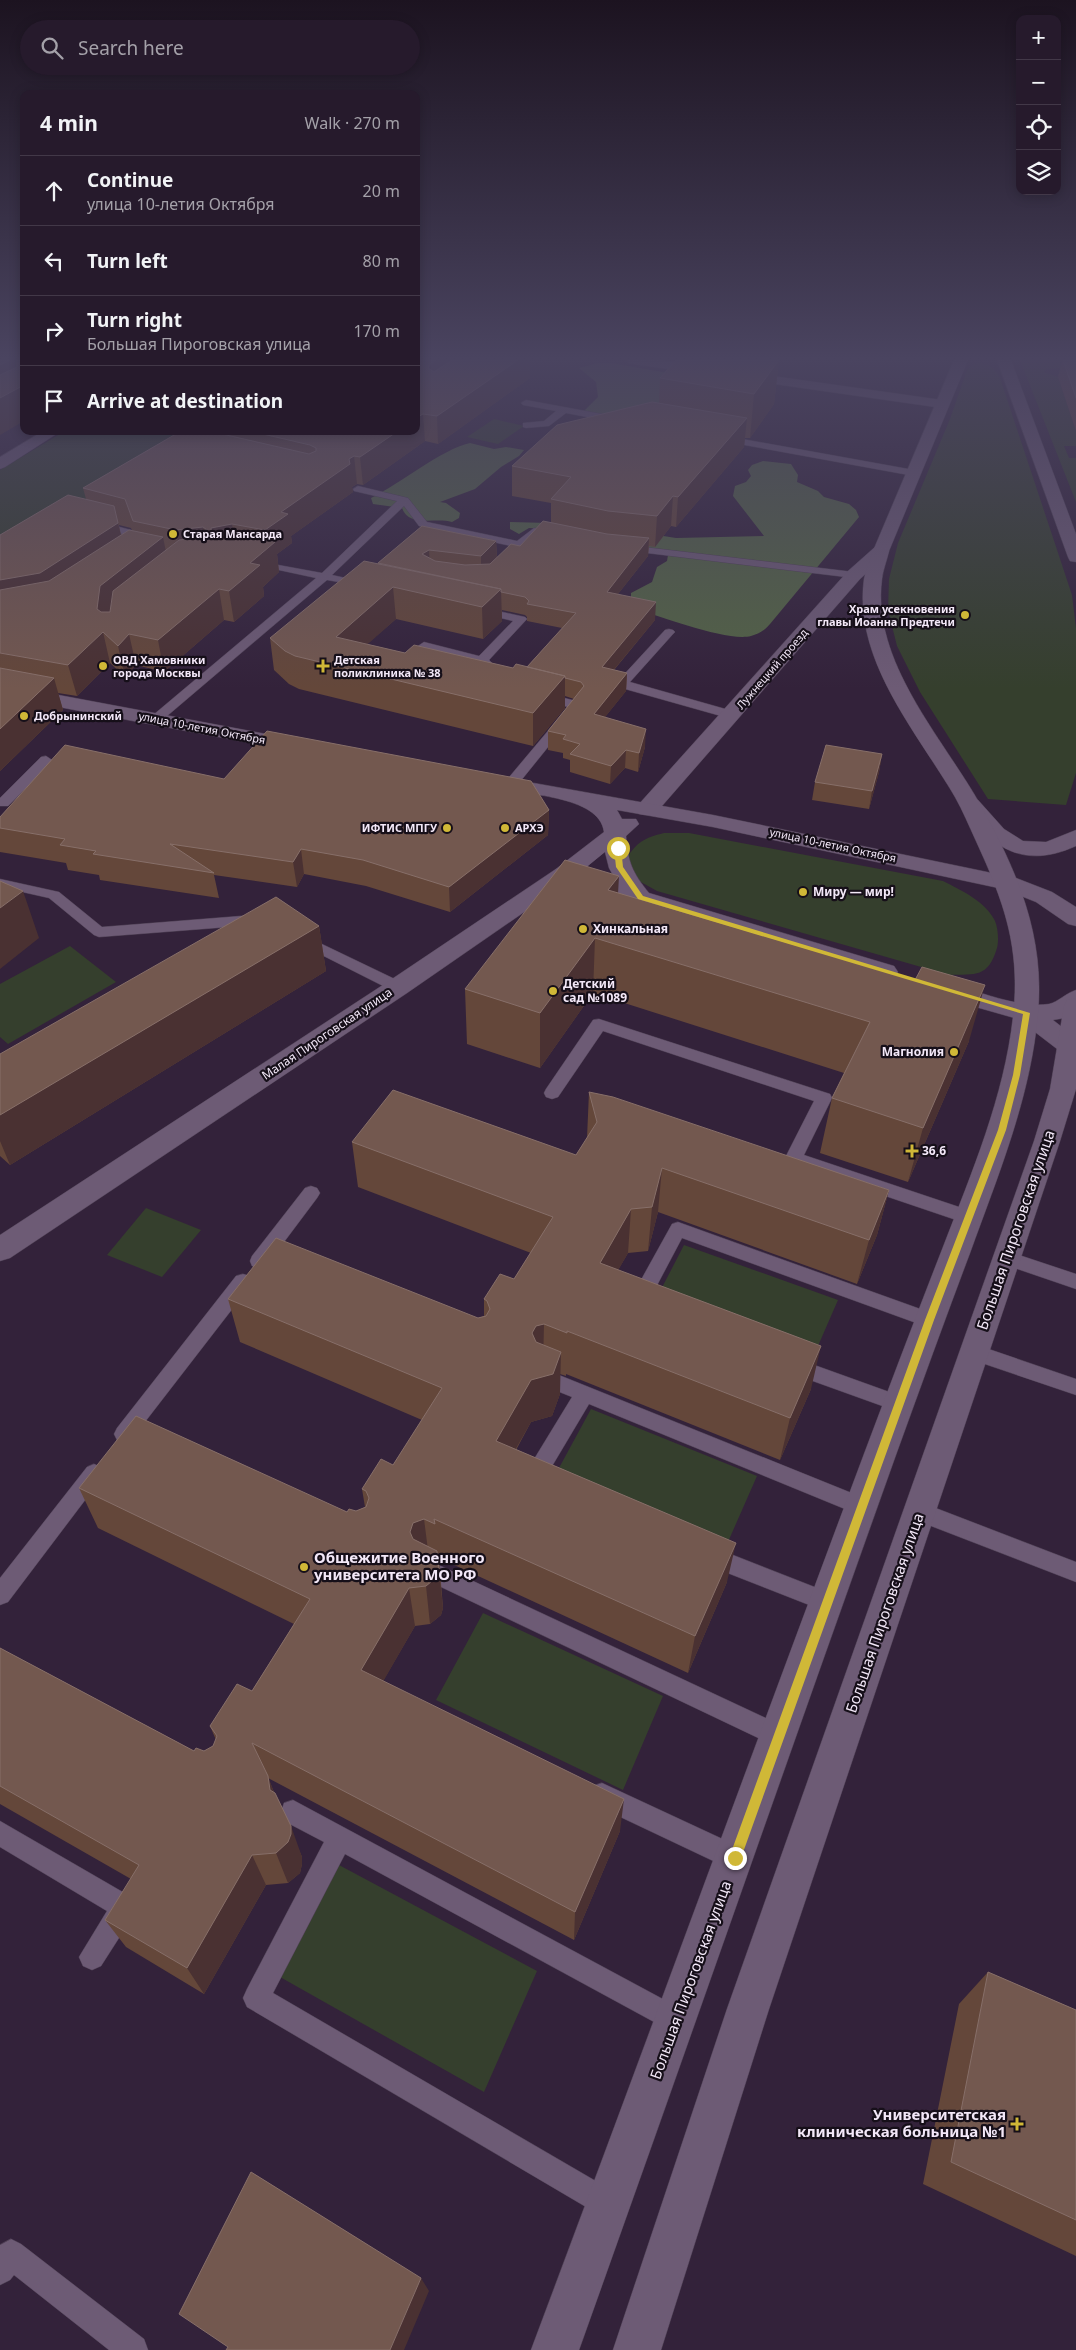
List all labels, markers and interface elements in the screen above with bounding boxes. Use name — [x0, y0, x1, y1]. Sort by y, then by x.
map controls — [1016, 15, 1061, 195]
button: + — [1016, 15, 1061, 60]
search box — [20, 20, 420, 75]
icon: search — [38, 34, 66, 62]
text: Search here — [78, 35, 184, 61]
button: − — [1016, 60, 1061, 105]
button: locate — [1016, 105, 1061, 150]
text: 4 min — [40, 109, 98, 137]
text: Walk · 270 m — [305, 112, 400, 134]
button: layers — [1016, 150, 1061, 195]
text: Continue — [87, 167, 173, 193]
icon: ahead — [40, 177, 68, 205]
text: 20 m — [363, 180, 400, 202]
text: улица 10-летия Октября — [87, 193, 275, 215]
icon: left — [40, 247, 68, 275]
text: Turn left — [87, 248, 168, 274]
text: 80 m — [363, 250, 400, 272]
text: Turn right — [87, 307, 182, 333]
icon: right — [40, 317, 68, 345]
text: 170 m — [353, 320, 400, 342]
text: Большая Пироговская улица — [87, 333, 311, 355]
icon: arrive — [40, 387, 68, 415]
text: Arrive at destination — [87, 388, 283, 414]
place label: Старая Мансарда — [183, 526, 282, 541]
marker: Старая Мансарда — [167, 528, 179, 540]
place label: Храм усекновения главы Иоанна Предтечи — [817, 601, 955, 629]
marker: Храм усекновения главы Иоанна Предтечи — [959, 609, 971, 621]
street label: Лужнецкий проезд — [733, 625, 811, 712]
place label: ОВД Хамовники города Москвы — [113, 652, 205, 680]
place label: Детская поликлиника № 38 — [334, 652, 441, 680]
marker: Детская поликлиника № 38 — [316, 659, 330, 673]
marker: ОВД Хамовники города Москвы — [97, 660, 109, 672]
place label: Добрынинский — [34, 708, 122, 723]
street label: улица 10-летия Октября — [137, 708, 267, 747]
marker: Добрынинский — [18, 710, 30, 722]
place label: ИФТИС МПГУ — [362, 820, 438, 835]
place label: АРХЭ — [515, 820, 544, 835]
marker: ИФТИС МПГУ — [441, 822, 453, 834]
marker: АРХЭ — [499, 822, 511, 834]
street label: улица 10-летия Октября — [768, 824, 898, 865]
route start — [607, 837, 630, 860]
place label: Миру — мир! — [813, 883, 894, 900]
marker: Миру — мир! — [797, 886, 809, 898]
place label: Хинкальная — [593, 920, 668, 937]
marker: Хинкальная — [577, 923, 589, 935]
place label: Детский сад №1089 — [563, 975, 627, 1006]
street label: Малая Пироговская улица — [258, 984, 395, 1084]
marker: Детский сад №1089 — [547, 985, 559, 997]
place label: Магнолия — [882, 1043, 944, 1060]
marker: Магнолия — [948, 1046, 960, 1058]
street label: Большая Пироговская улица — [971, 1127, 1059, 1332]
place label: 36,6 — [922, 1142, 946, 1159]
marker: 36,6 — [906, 1145, 918, 1157]
street label: Большая Пироговская улица — [840, 1510, 928, 1715]
place label: Общежитие Военного университета МО РФ — [313, 1547, 485, 1584]
marker: Общежитие Военного университета МО РФ — [298, 1561, 310, 1573]
route end — [724, 1847, 747, 1870]
street label: Большая Пироговская улица — [645, 1878, 735, 2082]
place label: Университетская клиническая больница №1 — [797, 2104, 1006, 2141]
marker: Университетская клиническая больница №1 — [1010, 2117, 1024, 2131]

